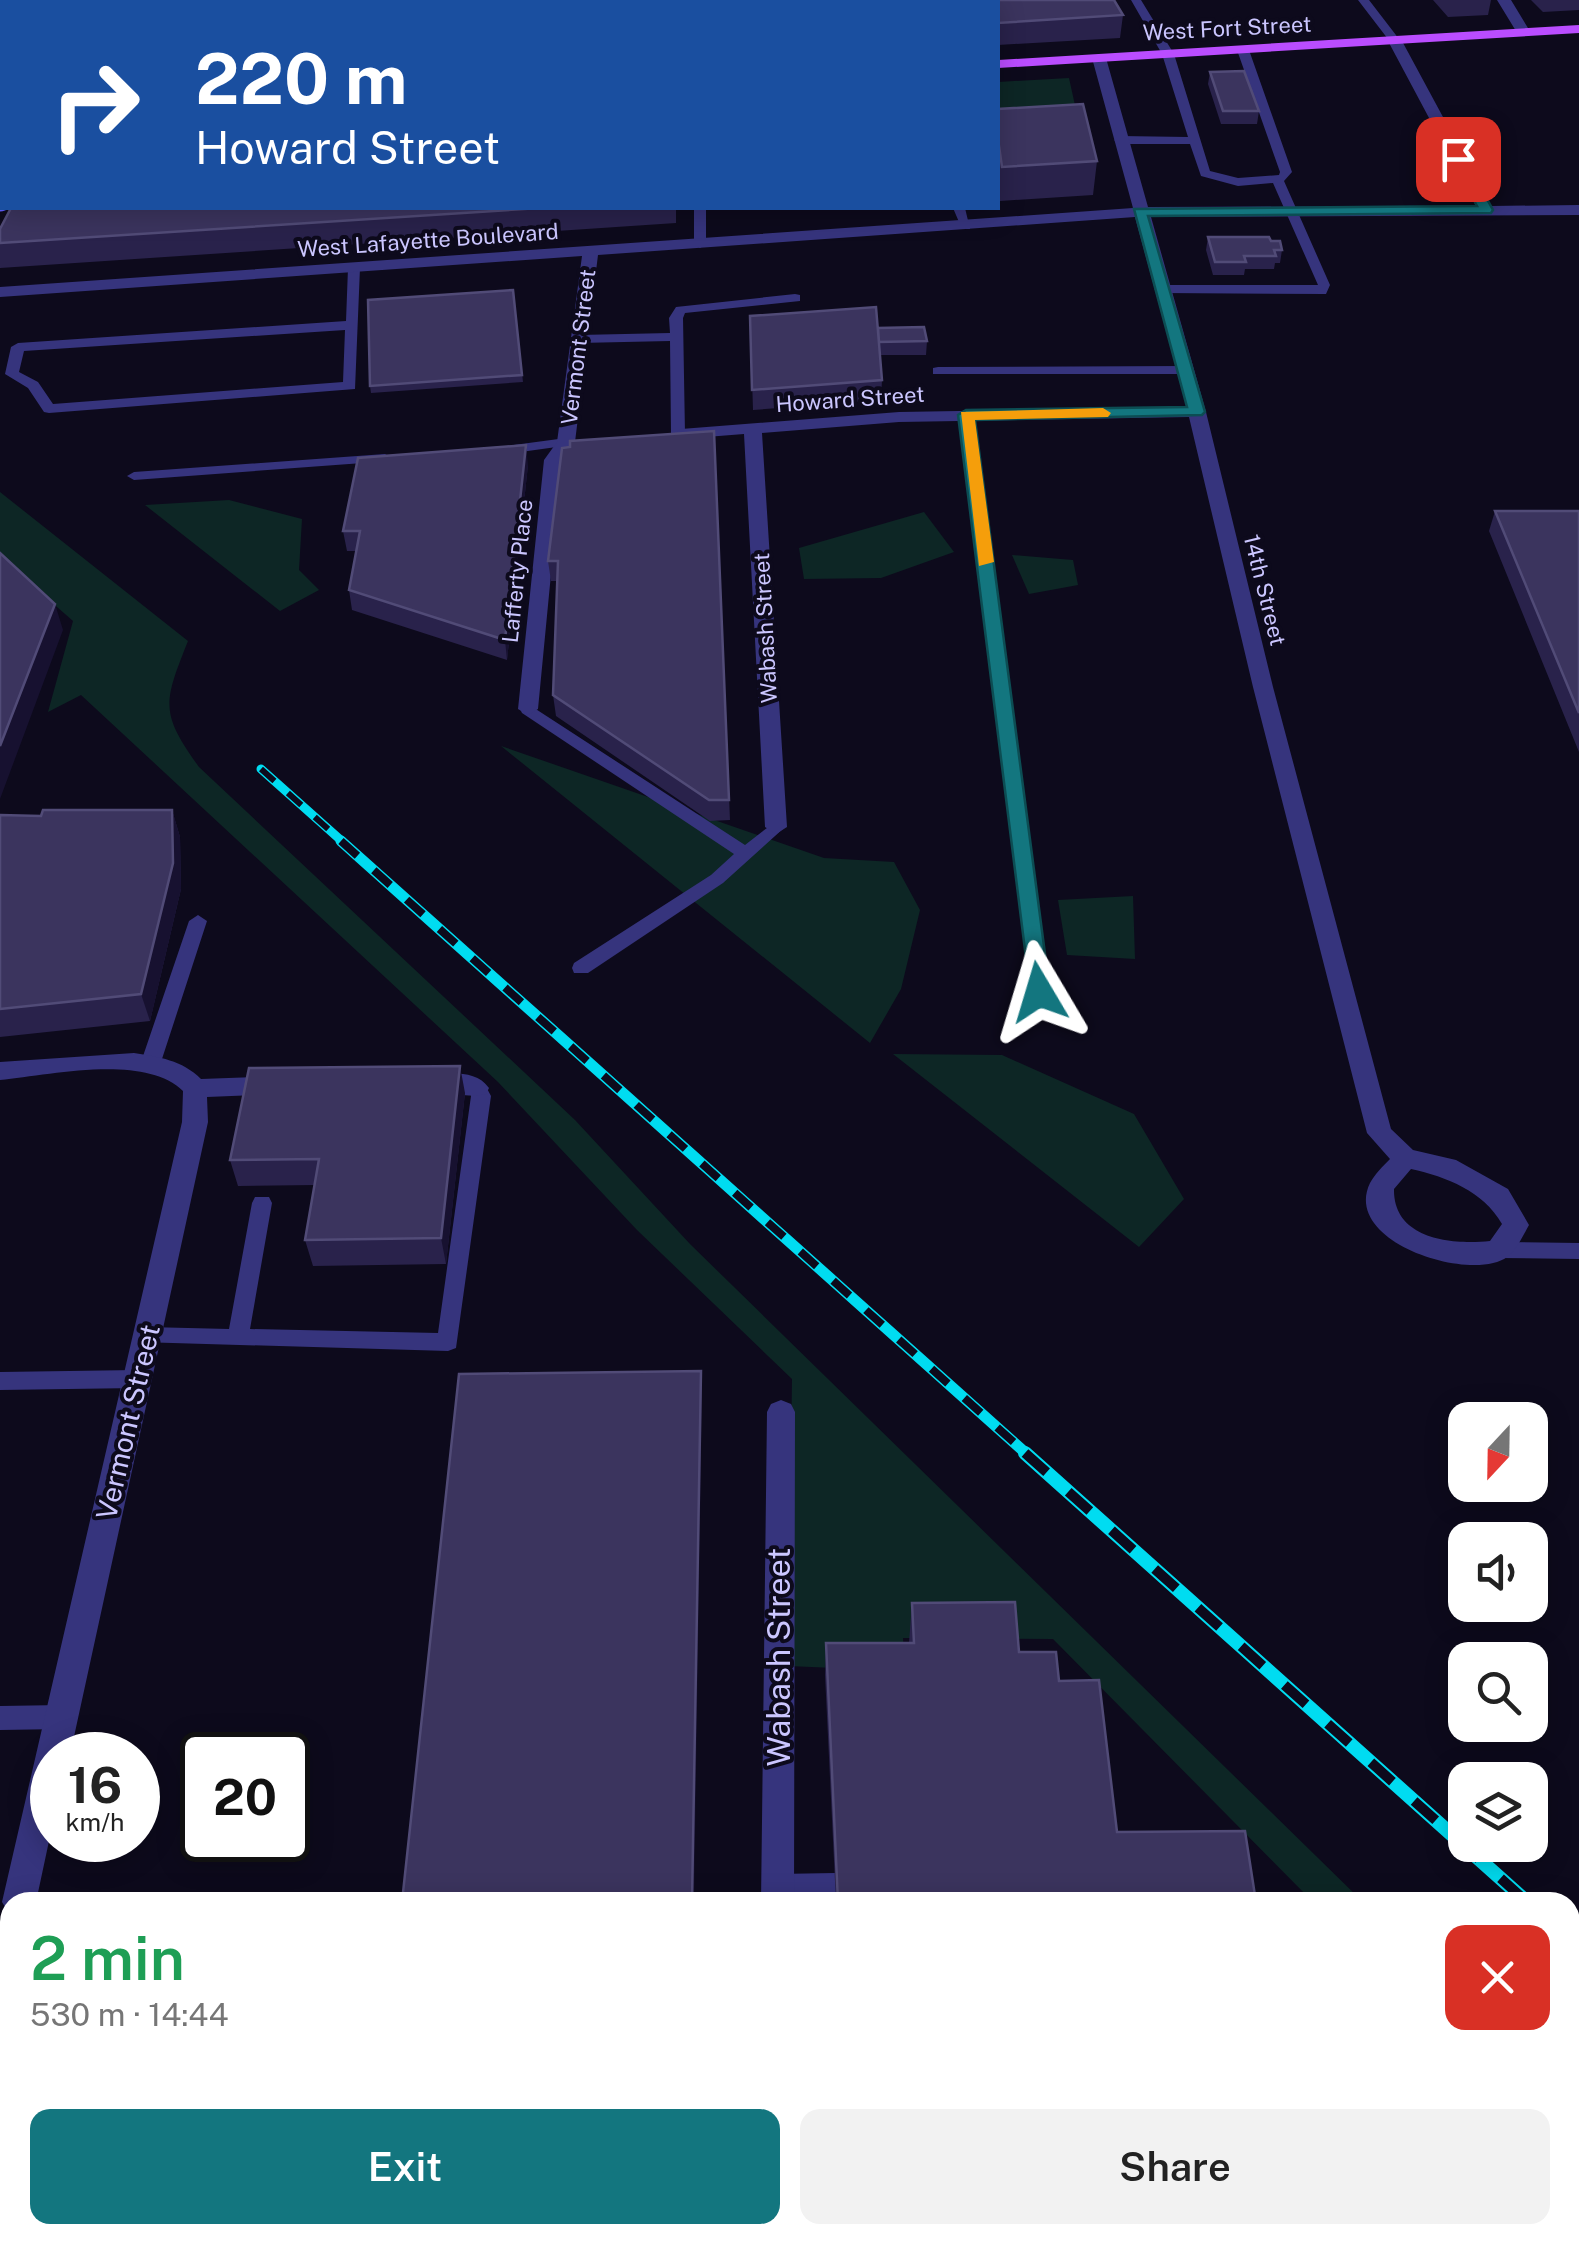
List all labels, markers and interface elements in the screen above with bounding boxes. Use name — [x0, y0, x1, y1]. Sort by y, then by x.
street label: West Fort Street — [1142, 11, 1312, 45]
text: 220 m — [195, 37, 408, 120]
icon: right — [30, 40, 160, 170]
pin — [1416, 117, 1501, 202]
text: Howard Street — [195, 121, 500, 174]
icon: arrive — [1431, 132, 1486, 187]
street label: West Lafayette Boulevard — [296, 218, 560, 262]
street label: Vermont Street — [556, 268, 600, 426]
street label: Howard Street — [775, 381, 925, 417]
street label: Lafferty Place — [497, 498, 537, 644]
street label: 14th Street — [1239, 532, 1291, 648]
street label: Wabash Street — [748, 552, 782, 704]
position arrow — [987, 940, 1091, 1044]
street label: Vermont Street — [89, 1321, 166, 1523]
north arrow — [1448, 1402, 1548, 1502]
map controls — [1448, 1402, 1548, 1862]
button: sound — [1448, 1522, 1548, 1622]
street label: Wabash Street — [760, 1547, 797, 1767]
button: search — [1448, 1642, 1548, 1742]
speed limit sign: 20 — [180, 1732, 310, 1862]
text: 16 — [68, 1755, 122, 1814]
button: layers — [1448, 1762, 1548, 1862]
text: km/h — [66, 1807, 124, 1837]
text: 2 min — [30, 1923, 185, 1994]
button: close — [1445, 1925, 1550, 2030]
text: 530 m · 14:44 — [30, 1996, 229, 2033]
button: Exit — [30, 2109, 780, 2224]
button: Share — [800, 2109, 1550, 2224]

